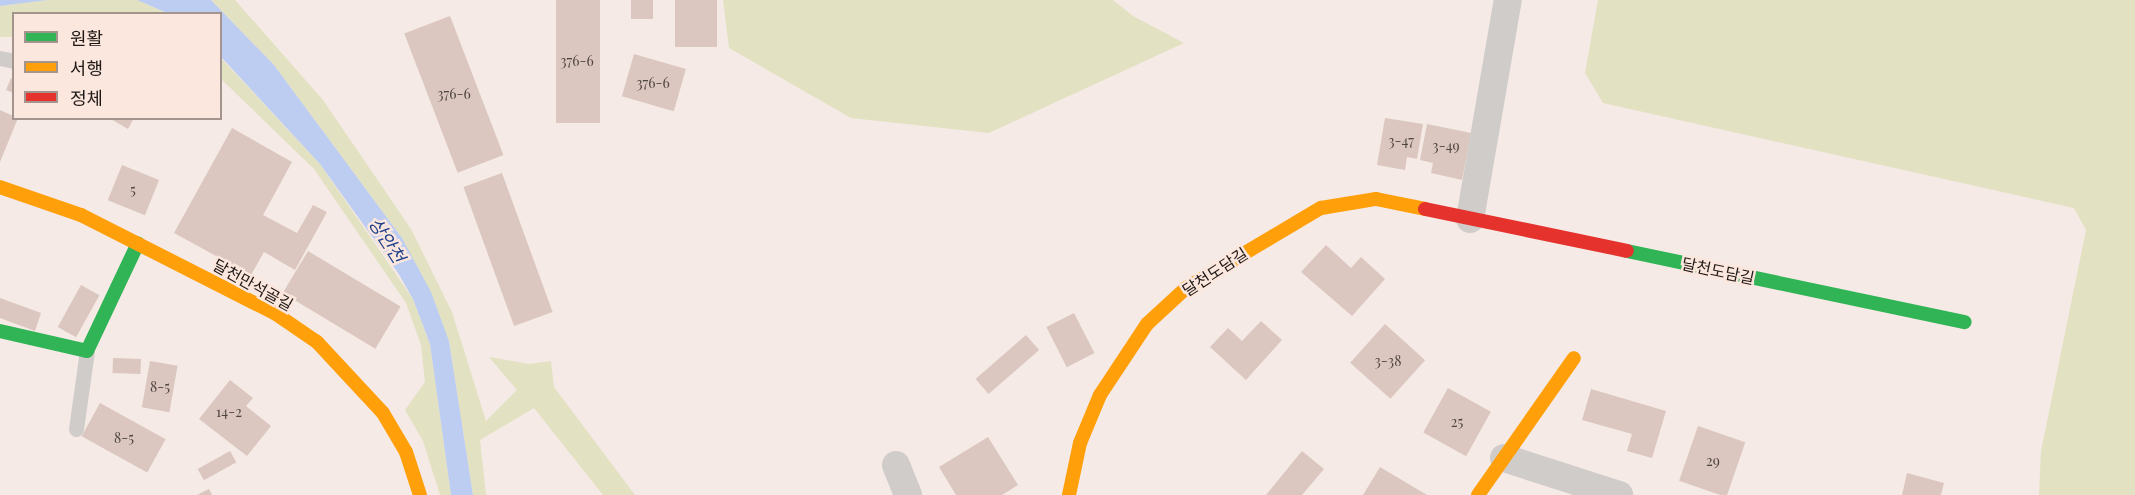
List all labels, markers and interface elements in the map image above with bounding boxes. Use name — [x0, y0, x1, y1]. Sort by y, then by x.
legend — [12, 12, 222, 120]
text: 원활 — [70, 26, 103, 50]
house number: 376-6 — [560, 53, 594, 69]
text: 서행 — [70, 56, 103, 80]
house number: 376-6 — [636, 75, 670, 91]
text: 정체 — [70, 86, 103, 110]
house number: 376-6 — [437, 86, 471, 102]
house number: 3-47 — [1388, 133, 1414, 149]
house number: 3-49 — [1432, 138, 1460, 154]
house number: 5 — [130, 182, 136, 198]
water label: 상안천 — [364, 213, 410, 267]
street label: 달천도담길 — [1179, 244, 1251, 300]
street label: 달천도담길 — [1680, 254, 1756, 288]
street label: 달천만석골길 — [210, 255, 296, 315]
house number: 3-38 — [1375, 353, 1401, 369]
house number: 8-5 — [150, 379, 170, 395]
house number: 14-2 — [216, 404, 242, 420]
house number: 25 — [1451, 414, 1463, 430]
house number: 8-5 — [114, 430, 134, 446]
house number: 29 — [1706, 453, 1720, 469]

